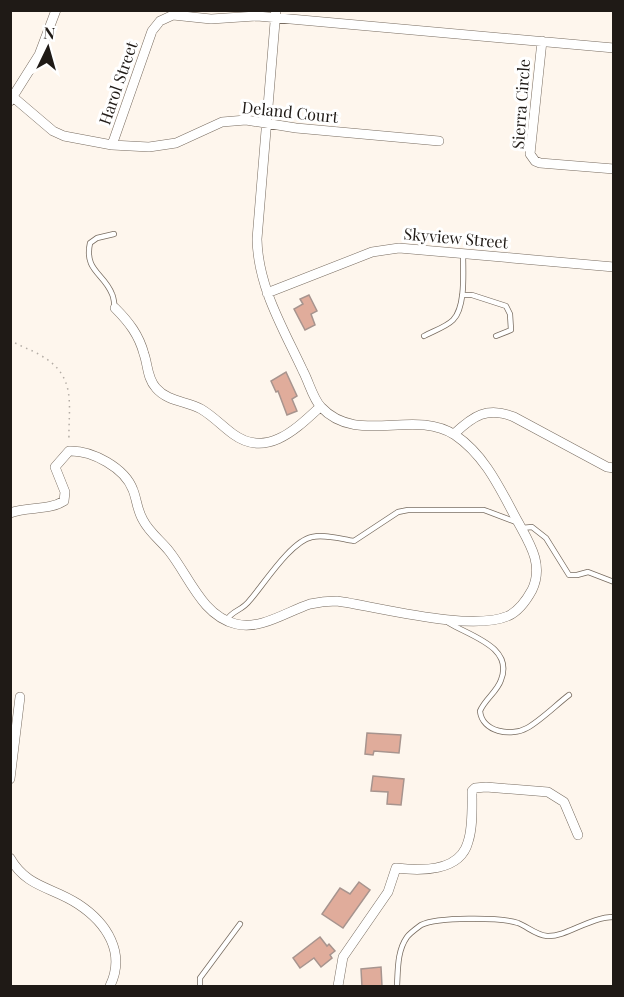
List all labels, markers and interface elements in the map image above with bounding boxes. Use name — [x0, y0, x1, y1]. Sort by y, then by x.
north arrow — [18, 18, 78, 78]
text: N — [43, 22, 56, 44]
street label: Harol Street — [93, 38, 142, 127]
street label: Sierra Circle — [507, 58, 534, 150]
street label: Deland Court — [241, 96, 340, 127]
street label: Skyview Street — [403, 222, 510, 253]

